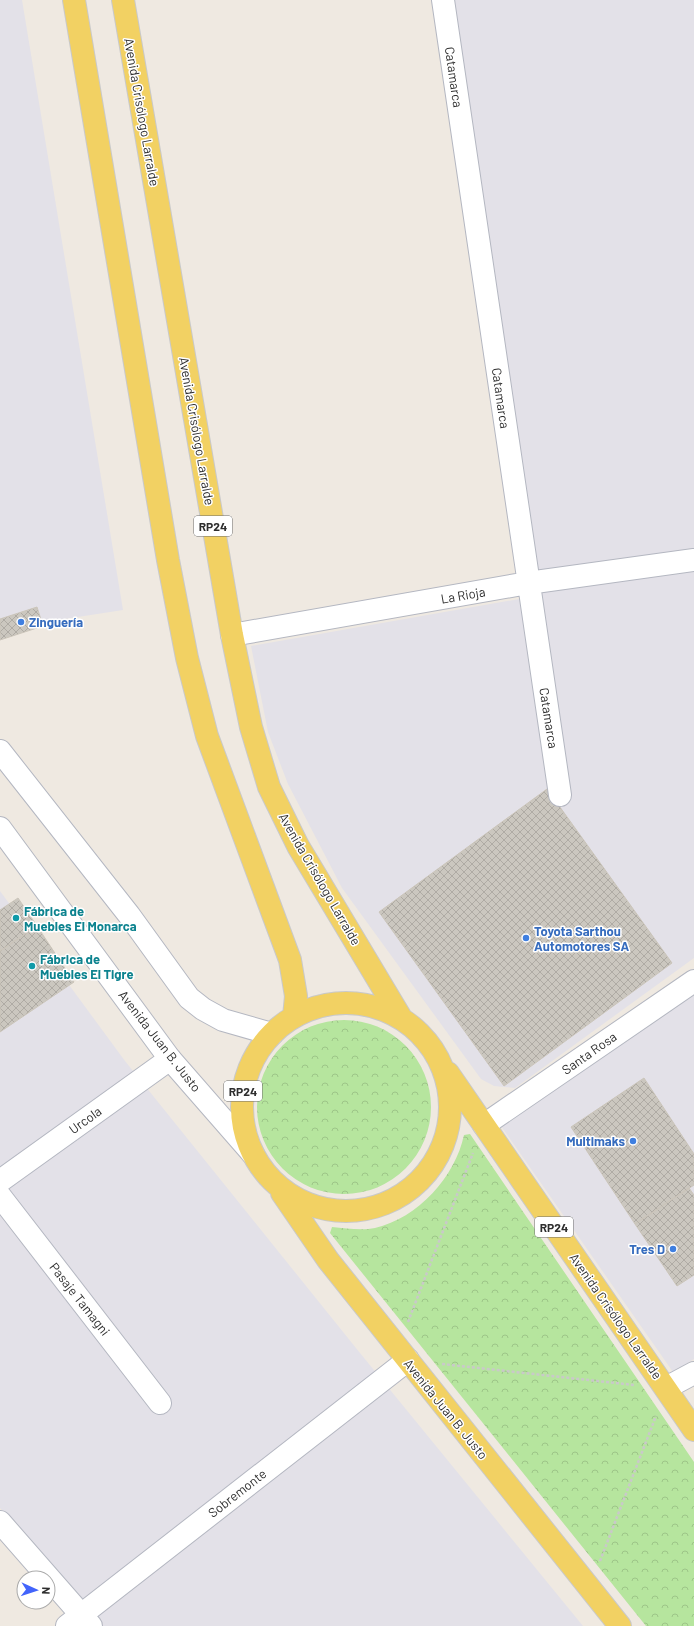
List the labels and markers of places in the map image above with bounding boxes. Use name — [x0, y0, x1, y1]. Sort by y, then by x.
place label: Zinguería — [29, 614, 83, 630]
marker: Zinguería — [16, 617, 26, 627]
place label: Fábrica de Muebles El Monarca — [24, 903, 137, 934]
marker: Fábrica de Muebles El Monarca — [11, 913, 21, 923]
place label: Toyota Sarthou Automotores SA — [534, 923, 630, 954]
marker: Toyota Sarthou Automotores SA — [521, 933, 531, 943]
place label: Fábrica de Muebles El Tigre — [40, 951, 133, 982]
marker: Fábrica de Muebles El Tigre — [27, 961, 37, 971]
place label: Multimaks — [566, 1133, 625, 1149]
marker: Multimaks — [628, 1136, 638, 1146]
place label: Tres D — [629, 1241, 665, 1257]
marker: Tres D — [668, 1244, 678, 1254]

